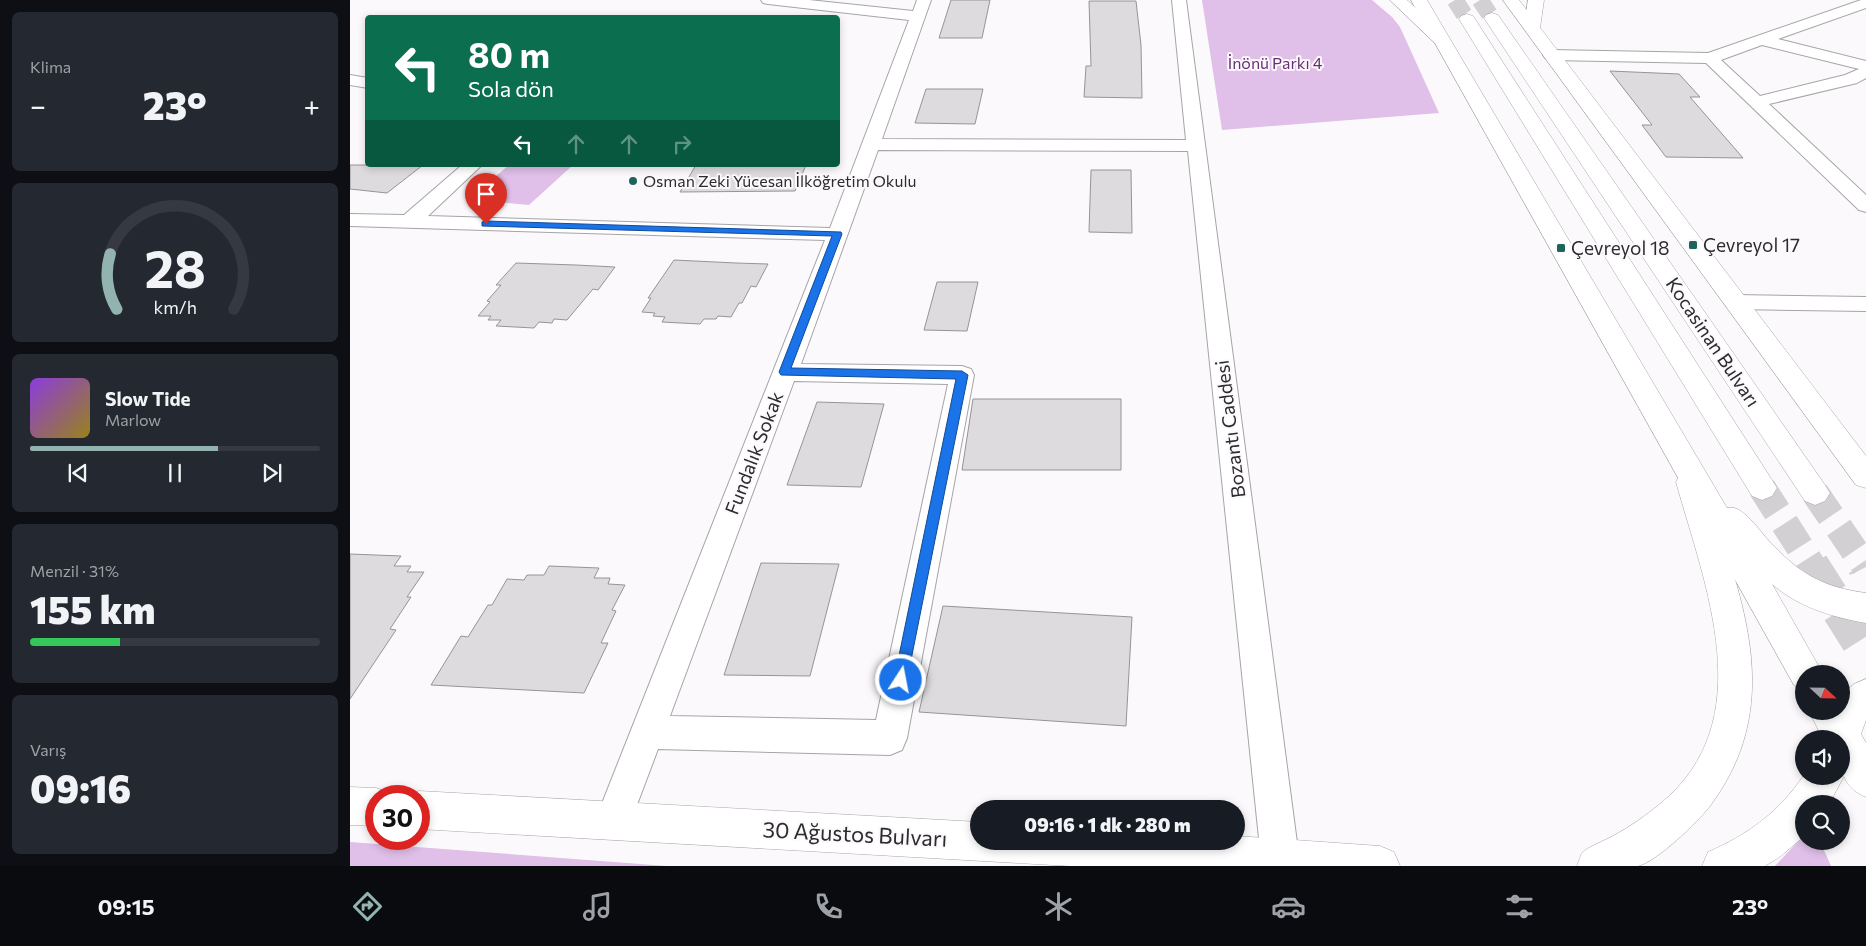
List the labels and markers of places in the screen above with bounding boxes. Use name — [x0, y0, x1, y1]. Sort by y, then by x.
place label: Osman Zeki Yücesan İlköğretim Okulu — [643, 171, 916, 190]
pin — [465, 173, 507, 224]
marker: Osman Zeki Yücesan İlköğretim Okulu — [627, 175, 639, 187]
place label: Çevreyol 17 — [1703, 233, 1800, 256]
place label: Çevreyol 18 — [1571, 236, 1670, 259]
marker: Çevreyol 17 — [1687, 239, 1699, 251]
marker: Çevreyol 18 — [1555, 242, 1567, 254]

